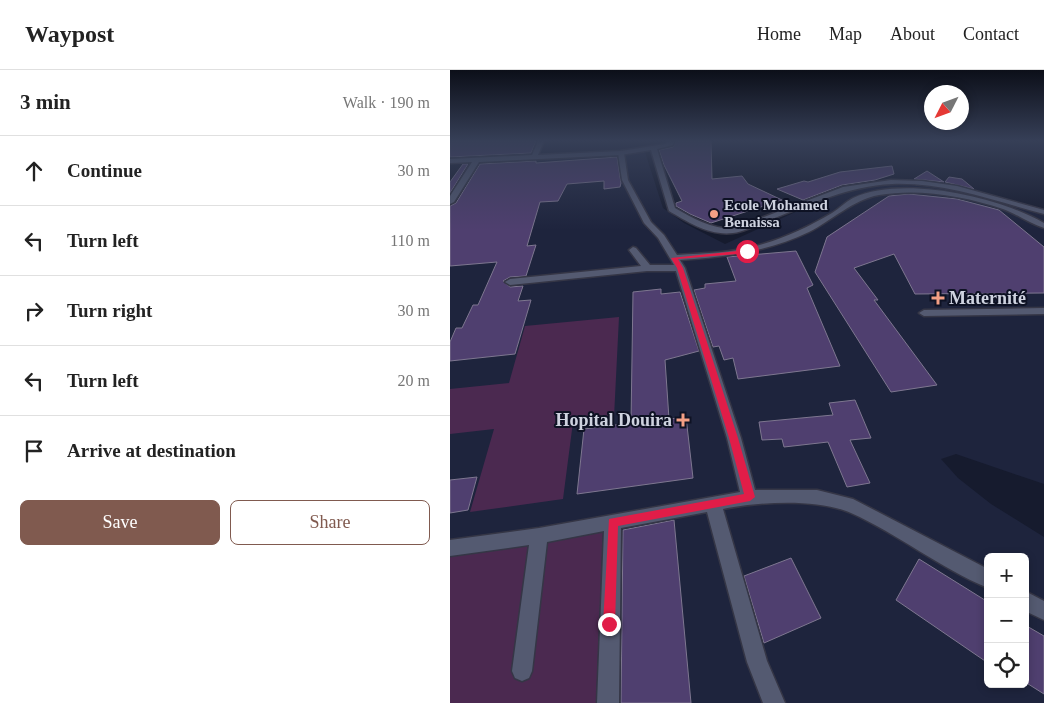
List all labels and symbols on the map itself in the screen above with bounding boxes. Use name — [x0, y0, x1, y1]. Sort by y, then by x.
north arrow — [924, 85, 969, 130]
place label: Ecole Mohamed Benaissa — [724, 197, 828, 230]
marker: Ecole Mohamed Benaissa — [708, 208, 720, 220]
route start — [736, 240, 759, 263]
place label: Maternité — [949, 288, 1026, 308]
marker: Maternité — [931, 291, 945, 305]
place label: Hopital Douira — [555, 410, 672, 430]
marker: Hopital Douira — [676, 413, 690, 427]
route end — [598, 613, 621, 636]

